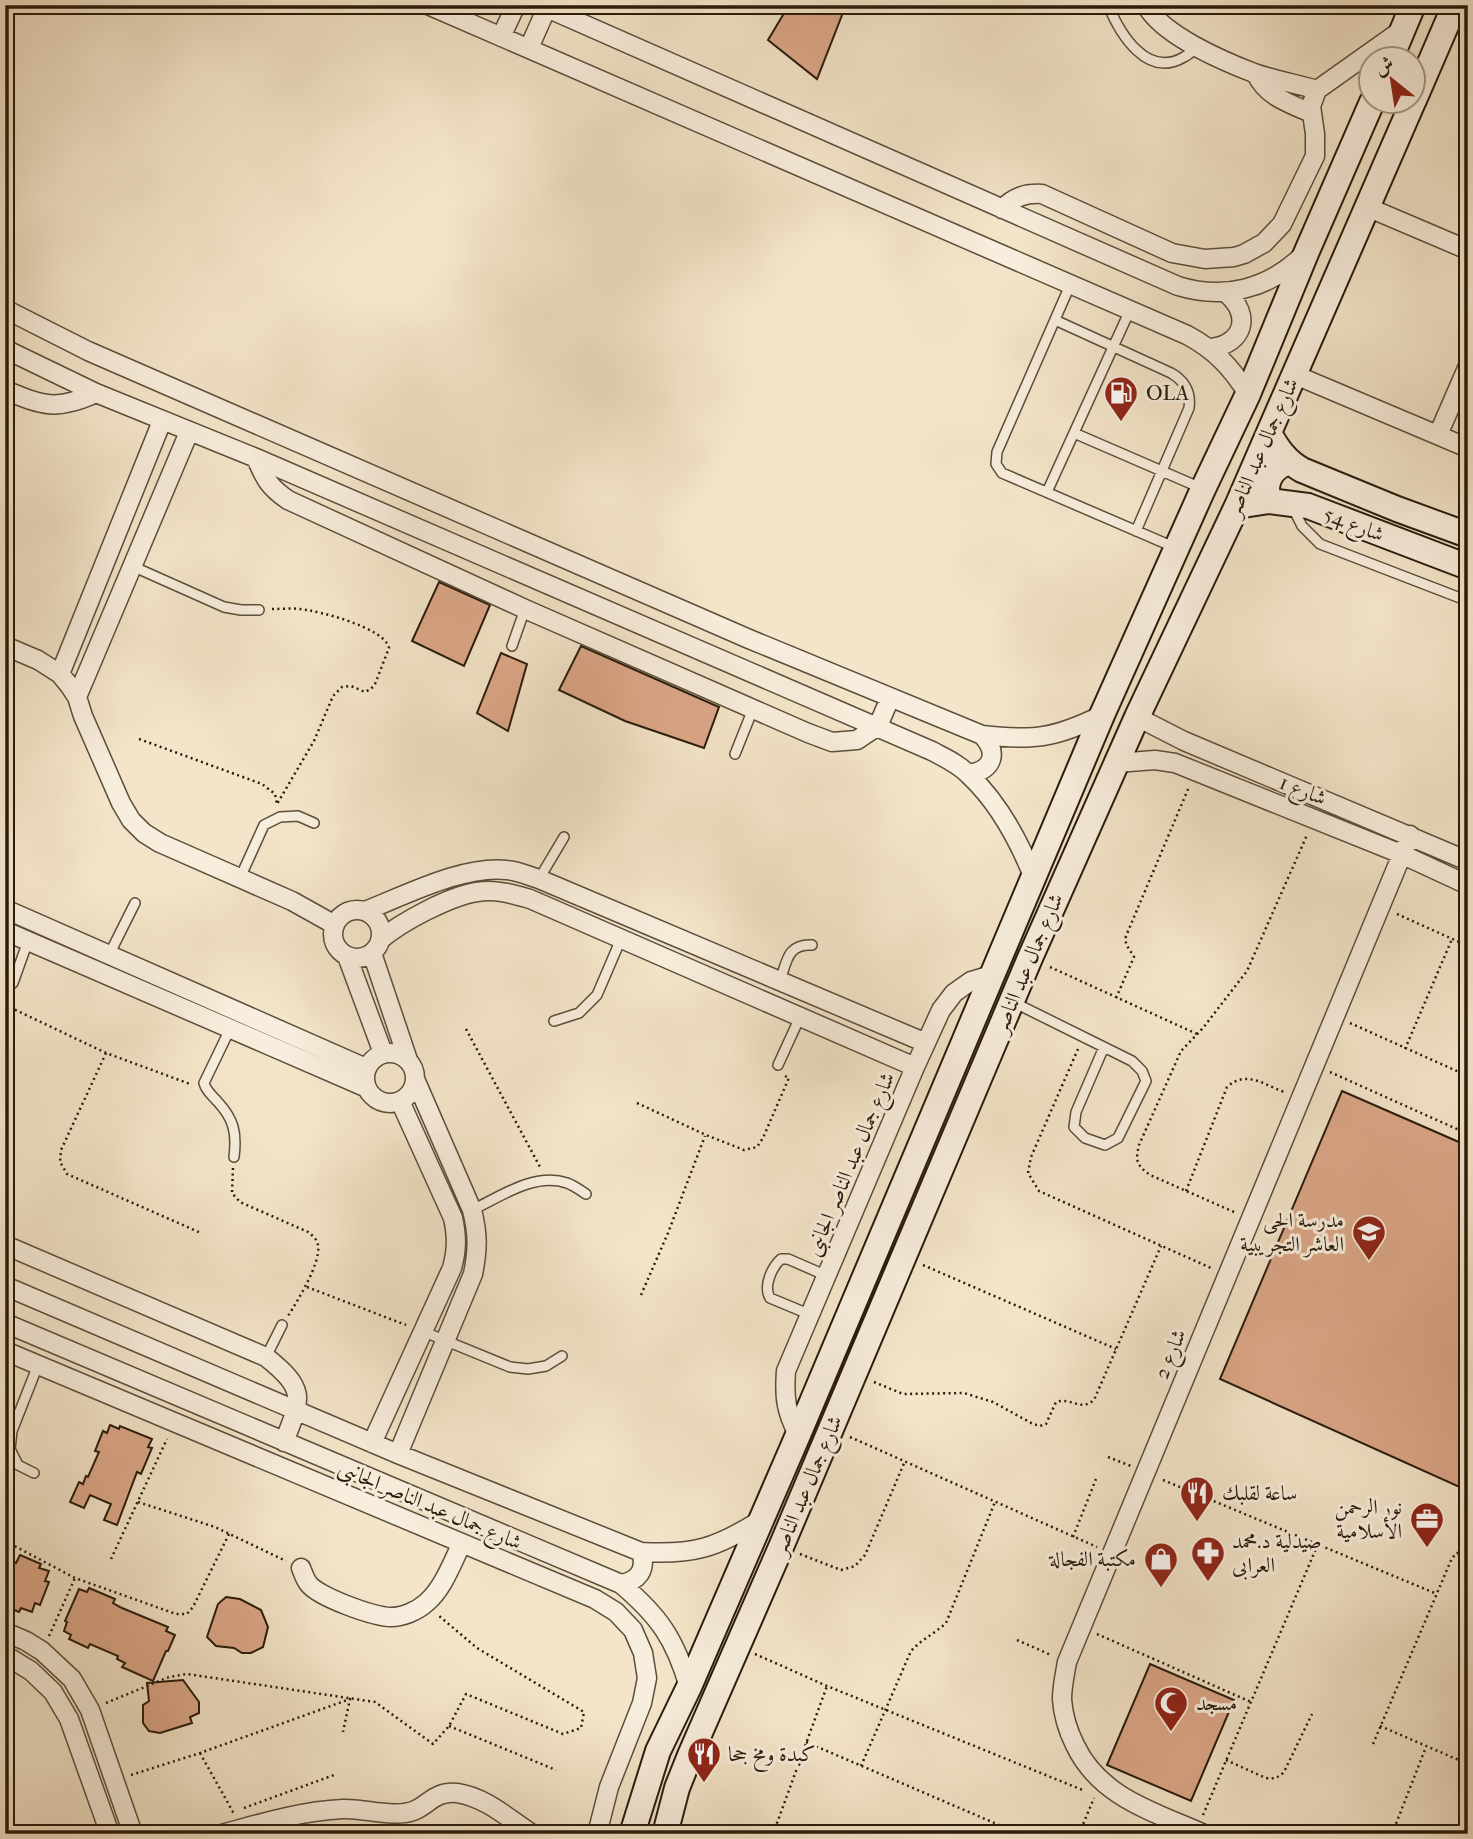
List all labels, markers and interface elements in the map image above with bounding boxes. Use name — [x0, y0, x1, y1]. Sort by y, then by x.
north arrow — [1358, 46, 1428, 116]
text: ش — [1370, 52, 1398, 80]
fuel station icon: OLA — [1102, 374, 1140, 423]
street label: شارع جمال عبد الناصر — [1220, 374, 1309, 524]
place label: OLA — [1146, 381, 1189, 405]
street label: شارع 54 — [1318, 502, 1387, 552]
street label: شارع 1 — [1274, 770, 1330, 816]
street label: شارع جمال عبد الناصر — [987, 890, 1074, 1040]
street label: شارع جمال عبد الناصر الجانبى — [800, 1069, 905, 1262]
place label: مدرسة الحى العاشر التجريبية — [1240, 1208, 1344, 1258]
school or university icon: مدرسة الحى العاشر التجريبية — [1350, 1213, 1388, 1262]
street label: شارع 2 — [1149, 1325, 1196, 1385]
street label: شارع جمال عبد الناصر — [766, 1412, 853, 1562]
street label: شارع جمال عبد الناصر الجانبى — [332, 1455, 525, 1560]
restaurant icon: ساعة لقلبك — [1178, 1474, 1216, 1523]
place label: ساعة لقلبك — [1222, 1481, 1298, 1506]
place label: نور الرحمن الأسلامية — [1334, 1495, 1402, 1543]
office icon: نور الرحمن الأسلامية — [1408, 1500, 1446, 1549]
place label: صيدلية د.محمد العرابى — [1232, 1529, 1322, 1580]
pharmacy icon: صيدلية د.محمد العرابى — [1189, 1534, 1227, 1583]
shop icon: مكتبة الفجالة — [1142, 1540, 1180, 1589]
place label: مكتبة الفجالة — [1048, 1547, 1136, 1572]
mosque icon: مسجد — [1152, 1684, 1190, 1733]
place label: مسجد — [1196, 1691, 1237, 1715]
restaurant icon: كبدة ومخ جحا — [685, 1735, 723, 1784]
place label: كبدة ومخ جحا — [728, 1742, 816, 1772]

